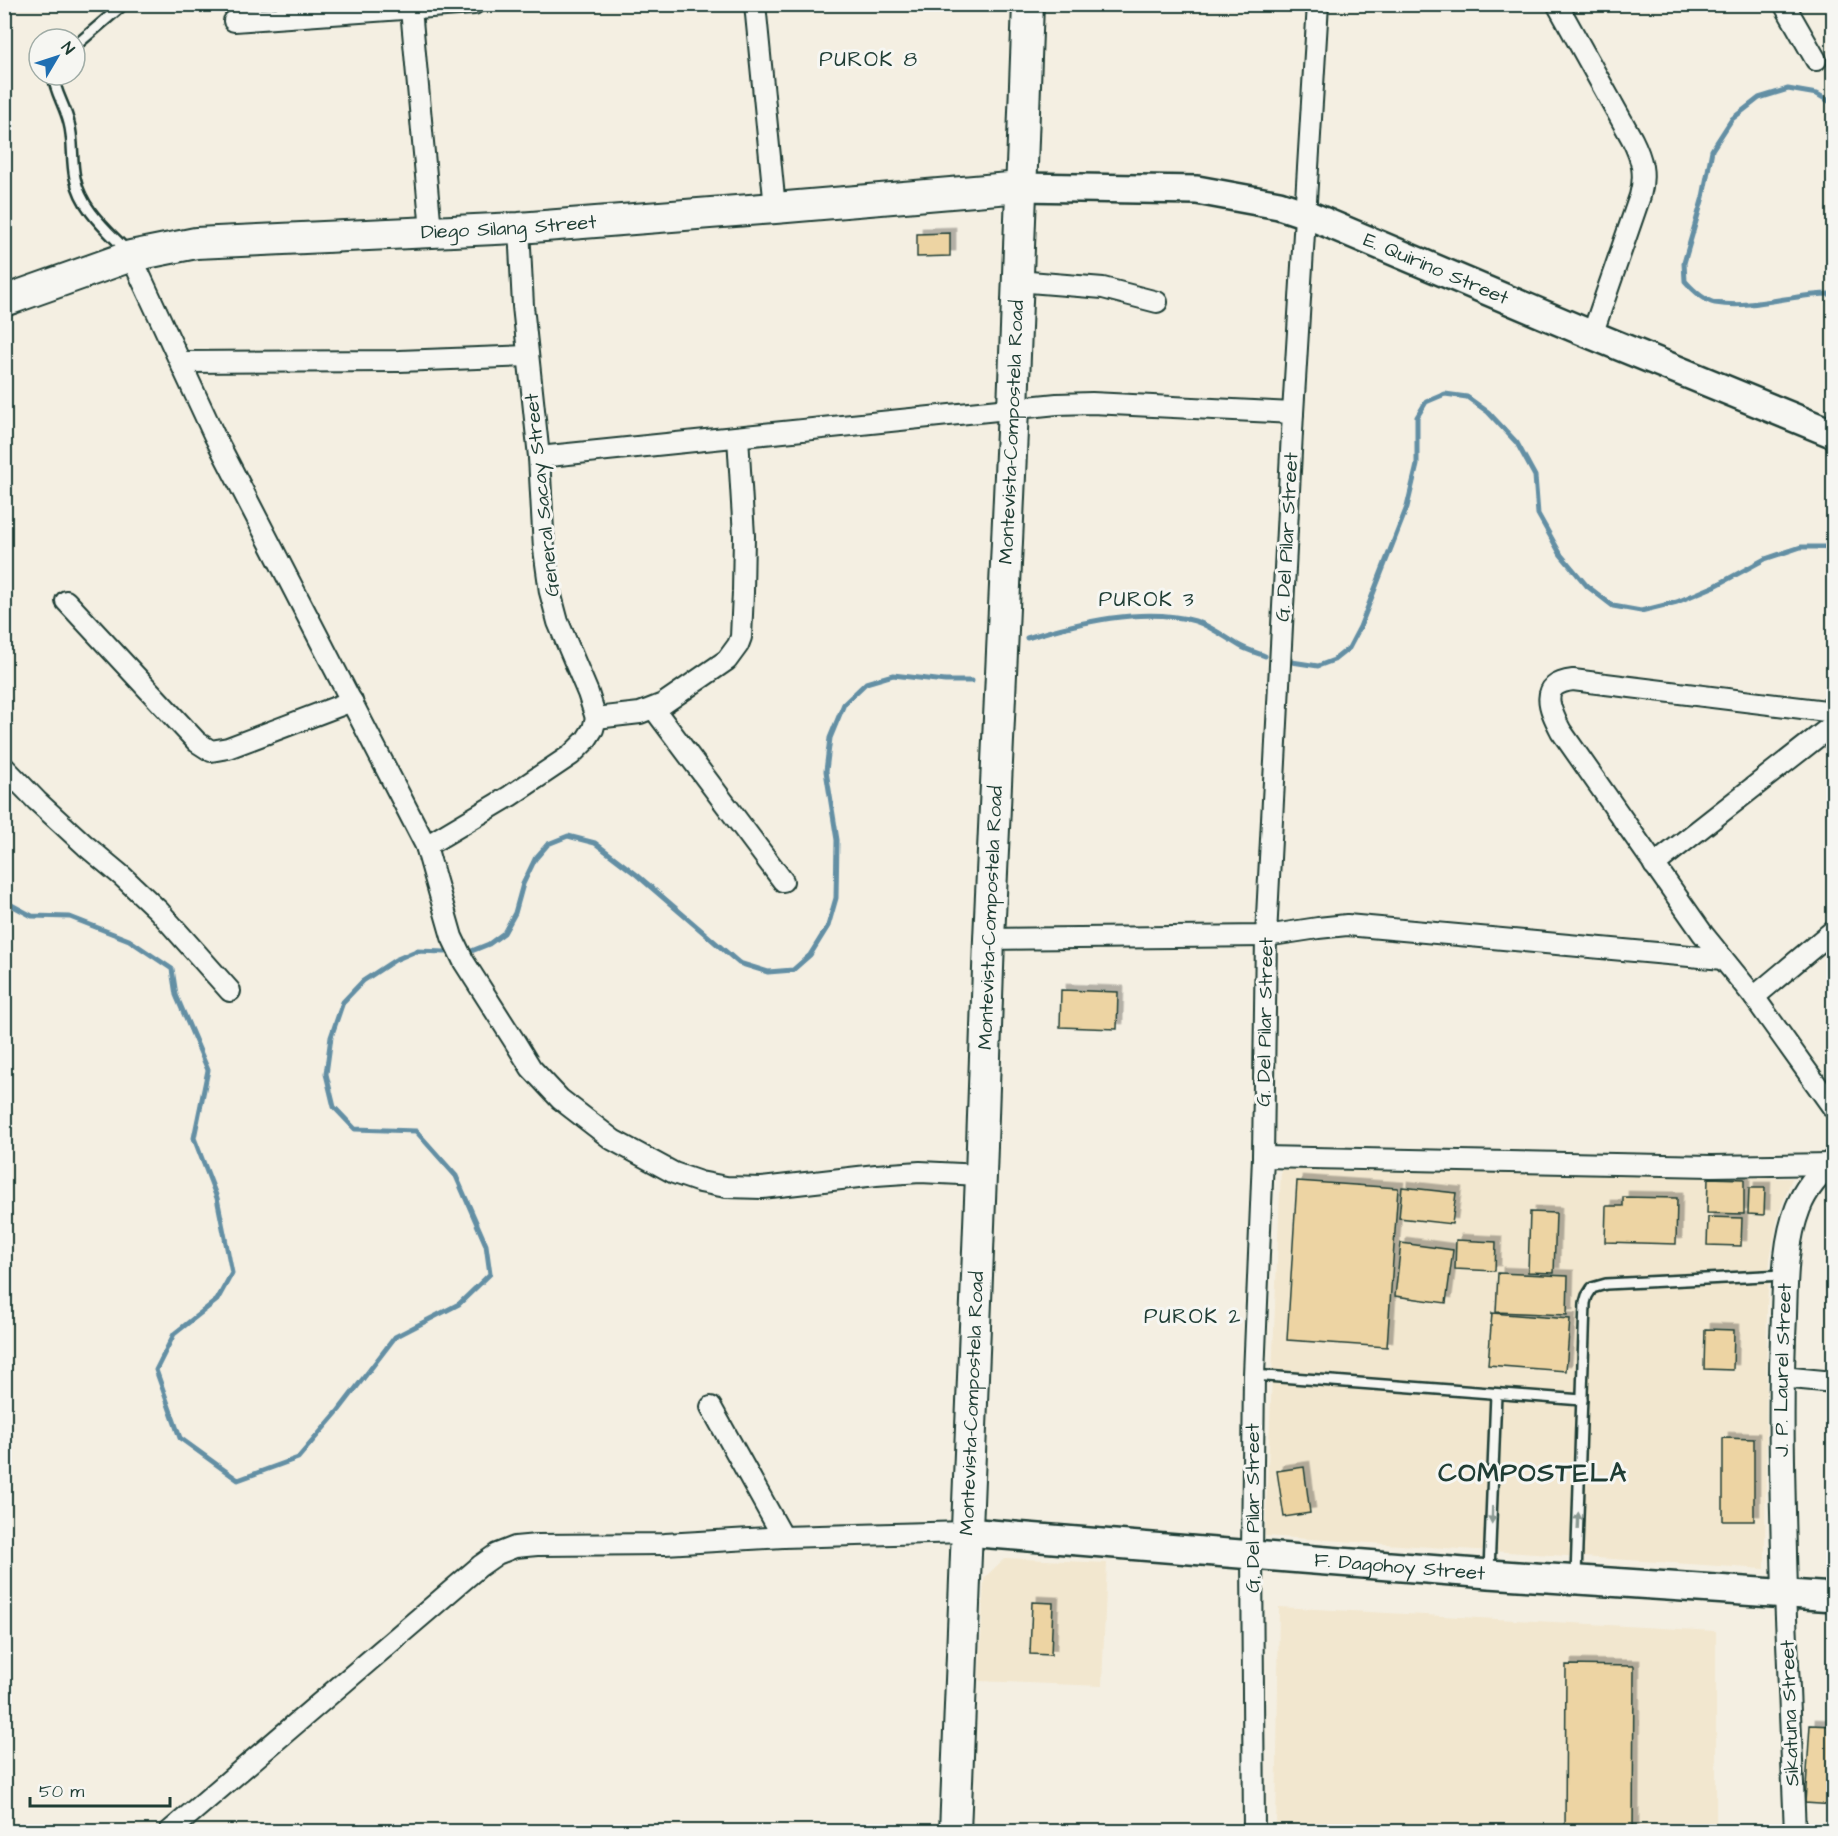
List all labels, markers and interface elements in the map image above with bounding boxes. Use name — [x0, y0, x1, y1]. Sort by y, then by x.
north arrow — [27, 27, 87, 87]
text: N — [56, 37, 80, 59]
district label: PUROK 8 — [819, 45, 919, 74]
street label: Diego Silang Street — [420, 208, 597, 247]
street label: E. Quirino Street — [1359, 226, 1513, 312]
street label: Montevista-Compostela Road — [992, 300, 1031, 565]
street label: General Sacay Street — [517, 392, 568, 598]
street label: G. Del Pilar Street — [1269, 452, 1305, 622]
district label: PUROK 3 — [1099, 585, 1195, 614]
street label: Montevista-Compostela Road — [971, 785, 1010, 1050]
street label: G. Del Pilar Street — [1250, 937, 1280, 1107]
street label: Montevista-Compostela Road — [953, 1271, 991, 1536]
street label: J. P. Laurel Street — [1768, 1283, 1799, 1457]
district label: PUROK 2 — [1144, 1302, 1242, 1331]
street label: G. Del Pilar Street — [1239, 1423, 1267, 1593]
district label: COMPOSTELA — [1438, 1455, 1628, 1491]
one-way arrow — [1487, 1506, 1496, 1525]
one-way arrow — [1573, 1512, 1582, 1531]
street label: F. Dagohoy Street — [1313, 1546, 1486, 1588]
street label: Sikatuna Street — [1773, 1639, 1807, 1787]
scale bar — [30, 1770, 170, 1808]
text: 50 m — [39, 1779, 84, 1804]

